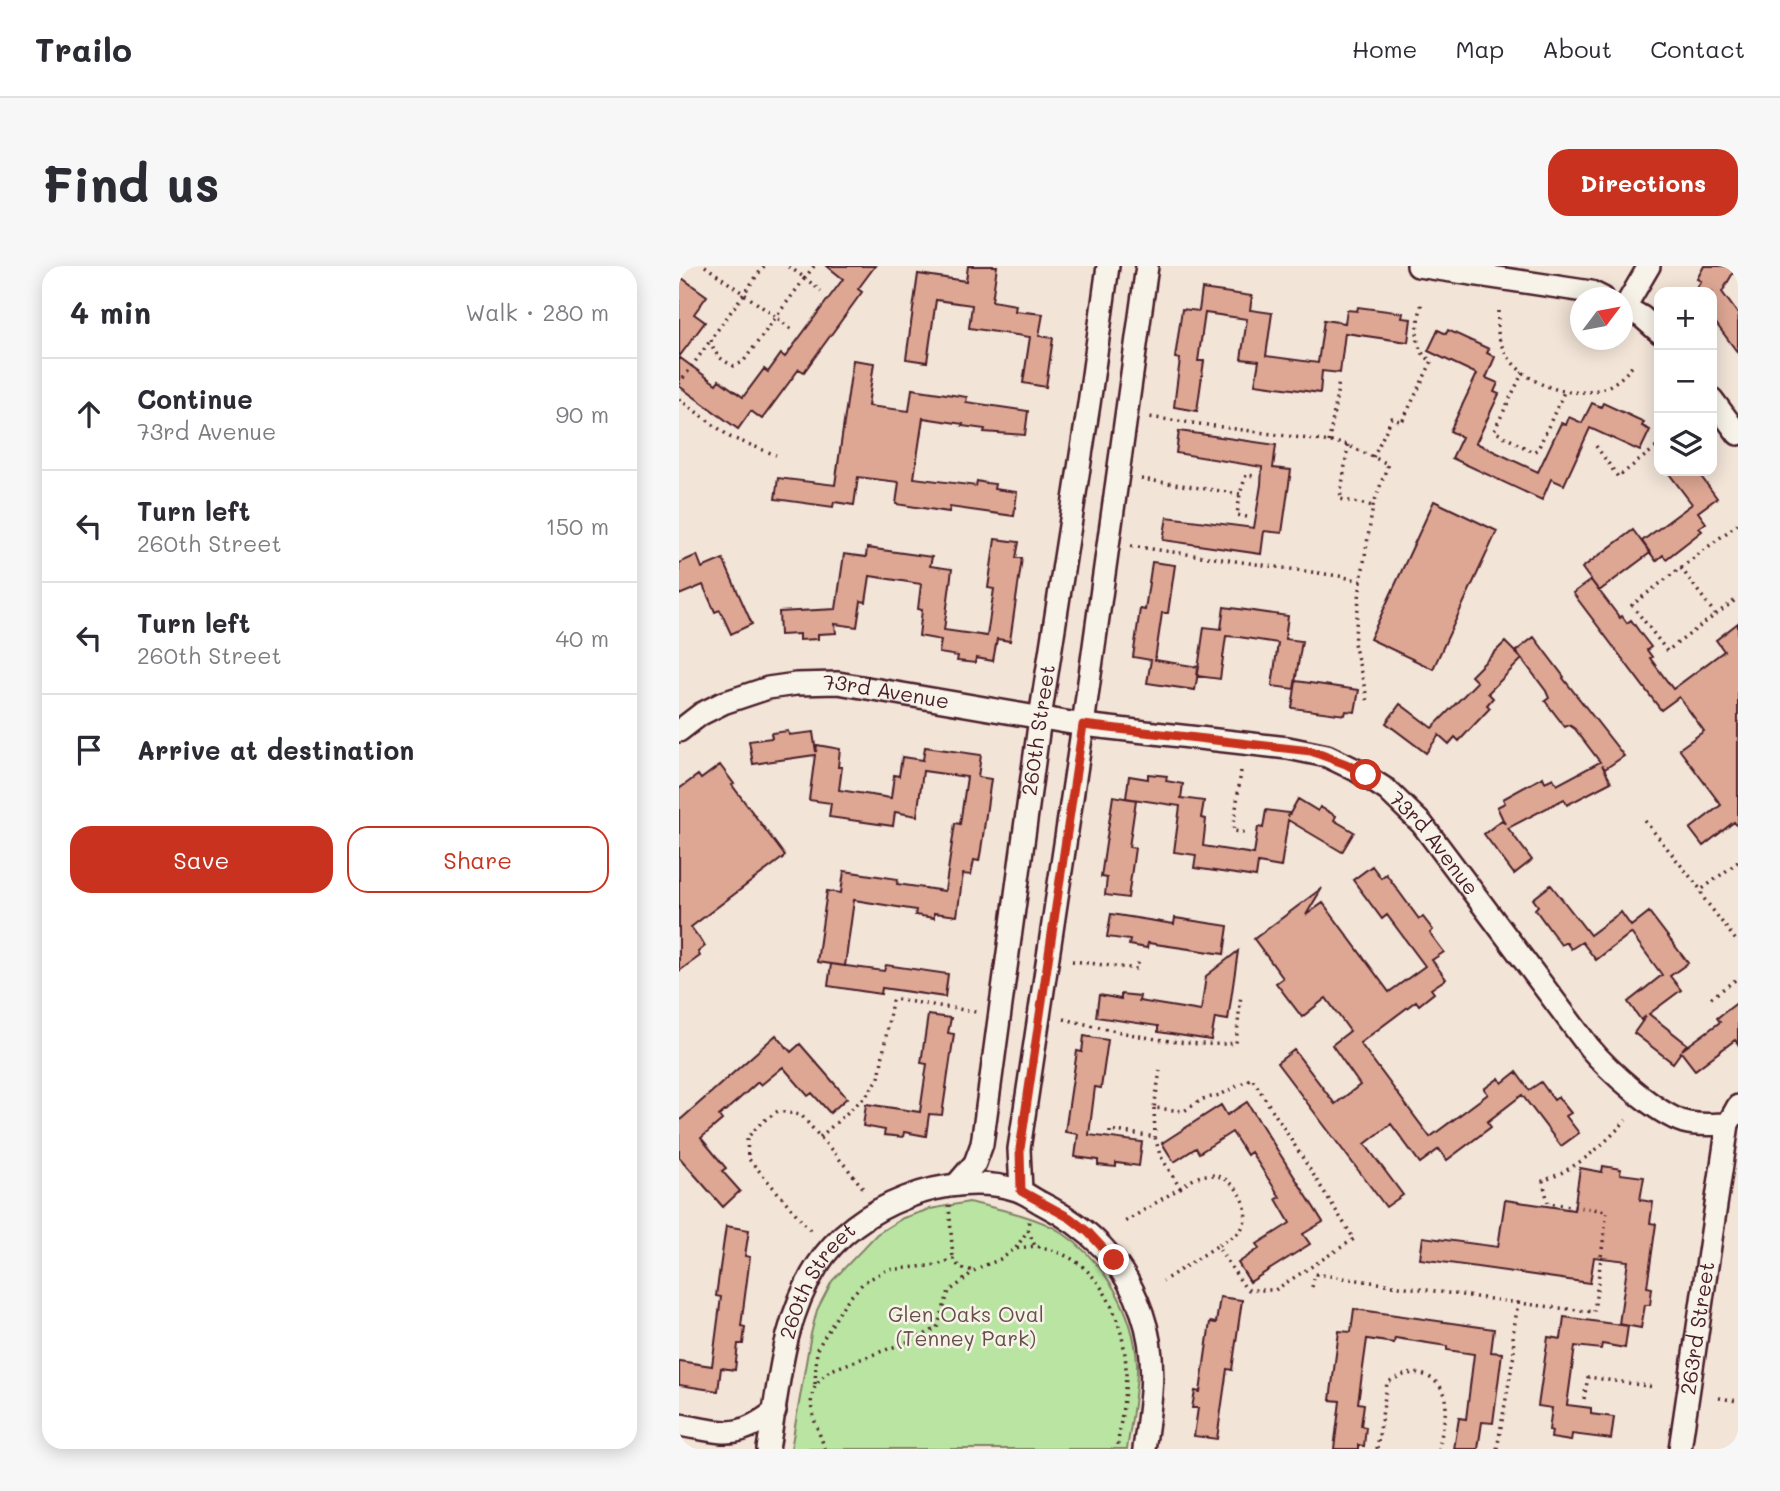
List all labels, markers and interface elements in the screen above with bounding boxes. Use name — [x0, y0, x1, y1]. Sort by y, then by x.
text: Trailo — [35, 27, 132, 70]
text: Home — [1352, 33, 1417, 64]
text: Map — [1455, 33, 1504, 64]
text: About — [1542, 33, 1612, 64]
text: Contact — [1650, 33, 1745, 64]
button: Directions — [1548, 149, 1738, 216]
text: Find us — [42, 151, 220, 214]
north arrow — [1570, 287, 1633, 350]
map controls — [1654, 287, 1717, 476]
button: + — [1654, 287, 1717, 350]
text: 4 min — [70, 292, 151, 332]
text: Walk · 280 m — [465, 297, 609, 327]
button: − — [1654, 350, 1717, 413]
text: Continue — [137, 382, 253, 416]
icon: ahead — [70, 395, 108, 433]
text: 90 m — [556, 399, 609, 429]
button: layers — [1654, 413, 1717, 476]
text: 73rd Avenue — [137, 416, 276, 446]
text: Turn left — [137, 494, 250, 528]
icon: left — [70, 507, 108, 545]
text: 150 m — [545, 511, 609, 541]
text: 260th Street — [137, 528, 282, 558]
text: Turn left — [137, 606, 250, 640]
icon: left — [70, 619, 108, 657]
text: 40 m — [556, 623, 609, 653]
text: 260th Street — [137, 640, 282, 670]
street label: 260th Street — [1015, 663, 1060, 797]
street label: 73rd Avenue — [823, 668, 951, 714]
icon: arrive — [70, 731, 108, 769]
text: Arrive at destination — [137, 733, 414, 767]
route start — [1350, 759, 1381, 790]
street label: 73rd Avenue — [1384, 784, 1486, 900]
button: Save — [70, 826, 333, 893]
button: Share — [347, 826, 609, 893]
street label: 260th Street — [773, 1215, 860, 1342]
route end — [1098, 1244, 1129, 1275]
street label: 263rd Street — [1673, 1260, 1719, 1396]
park label: Glen Oaks Oval (Tenney Park) — [888, 1300, 1044, 1351]

